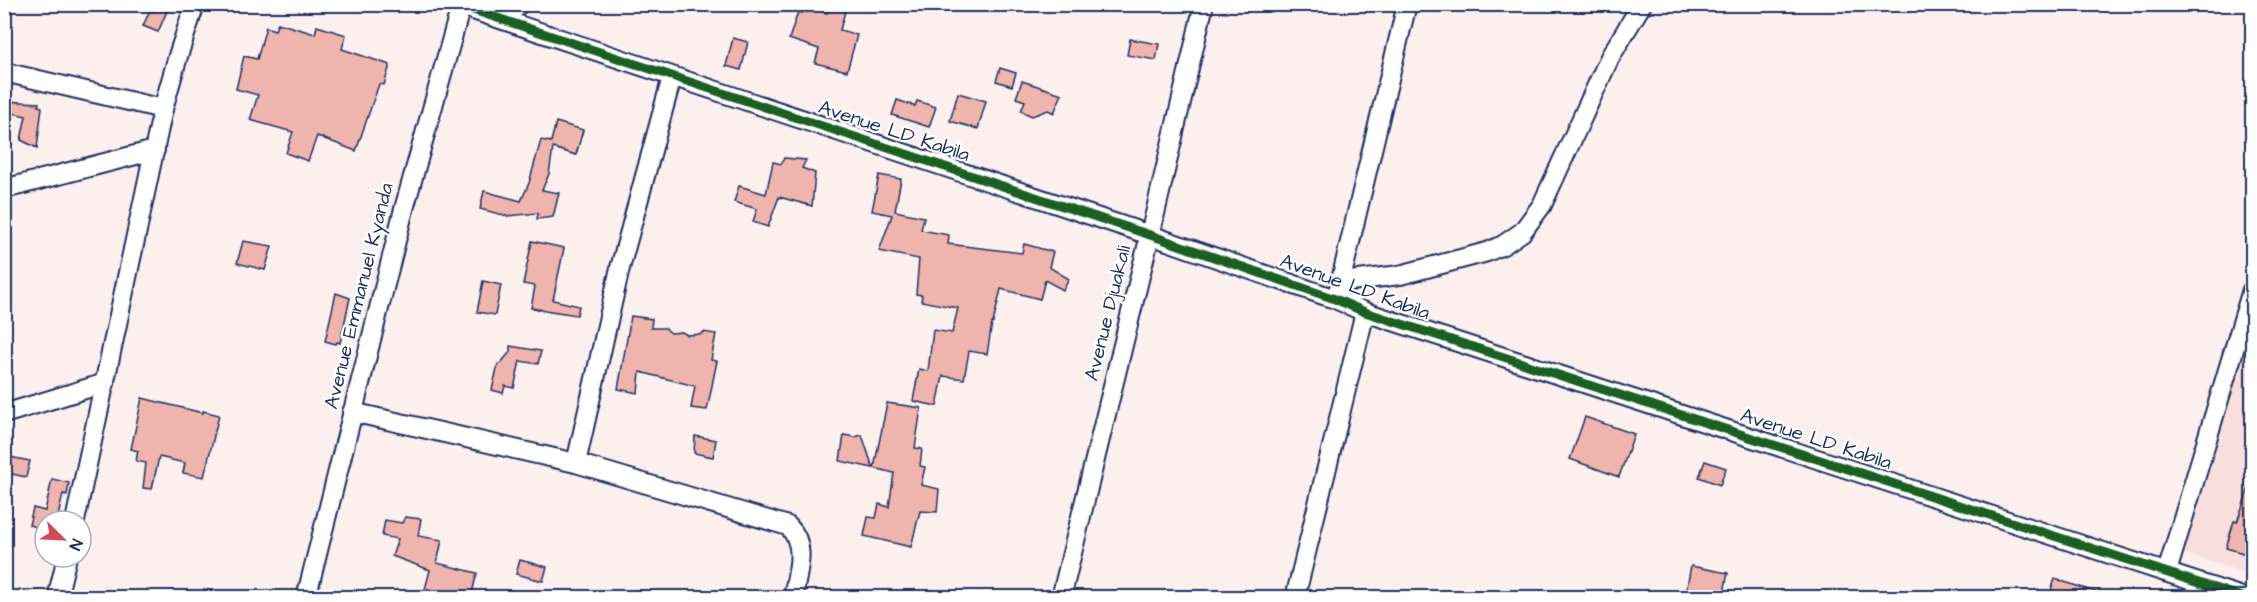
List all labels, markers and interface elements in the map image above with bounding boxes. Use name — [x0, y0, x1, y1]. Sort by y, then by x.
street label: Avenue LD Kabila — [815, 93, 973, 169]
street label: Avenue Emmanuel Kyanda — [317, 180, 402, 412]
street label: Avenue Djuakali — [1078, 242, 1138, 384]
street label: Avenue LD Kabila — [1276, 247, 1434, 327]
street label: Avenue LD Kabila — [1737, 401, 1895, 477]
north arrow — [33, 509, 93, 569]
text: N — [64, 536, 88, 554]

